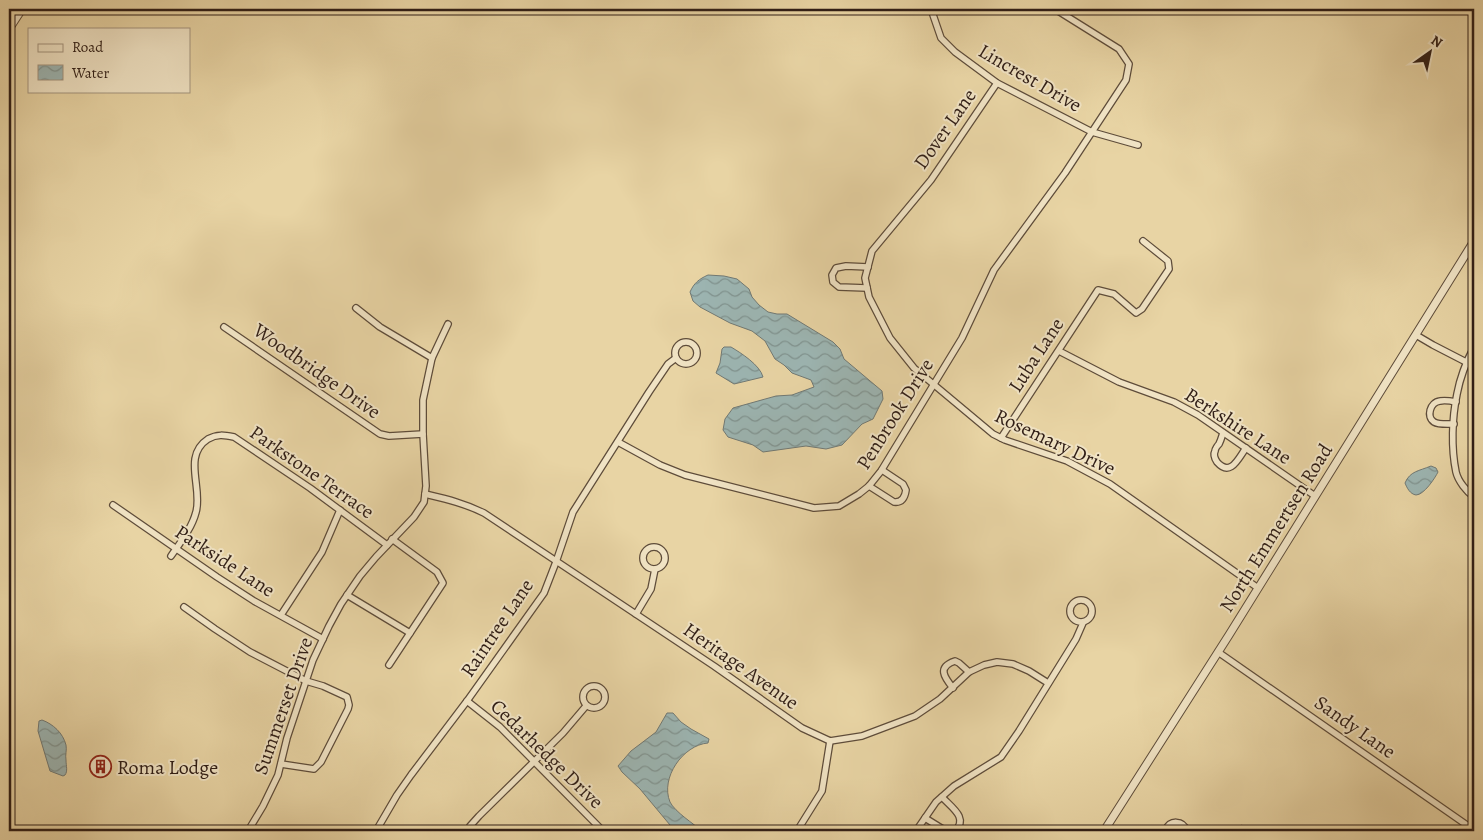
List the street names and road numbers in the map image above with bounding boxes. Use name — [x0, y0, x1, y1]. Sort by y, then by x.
street label: Lincrest Drive — [973, 38, 1087, 118]
street label: Dover Lane — [907, 83, 983, 175]
street label: Luba Lane — [1002, 312, 1070, 397]
street label: Woodbridge Drive — [247, 316, 386, 425]
street label: Penbrook Drive — [850, 353, 940, 475]
street label: Berkshire Lane — [1179, 381, 1297, 471]
street label: Rosemary Drive — [990, 402, 1120, 482]
street label: Parkstone Terrace — [244, 419, 380, 525]
street label: North Emmertsen Road — [1213, 438, 1339, 617]
street label: Parkside Lane — [170, 519, 280, 603]
street label: Raintree Lane — [454, 574, 540, 682]
street label: Heritage Avenue — [678, 616, 804, 716]
street label: Summerset Drive — [247, 634, 319, 778]
street label: Sandy Lane — [1309, 689, 1401, 765]
street label: Cedarhedge Drive — [485, 693, 609, 815]

